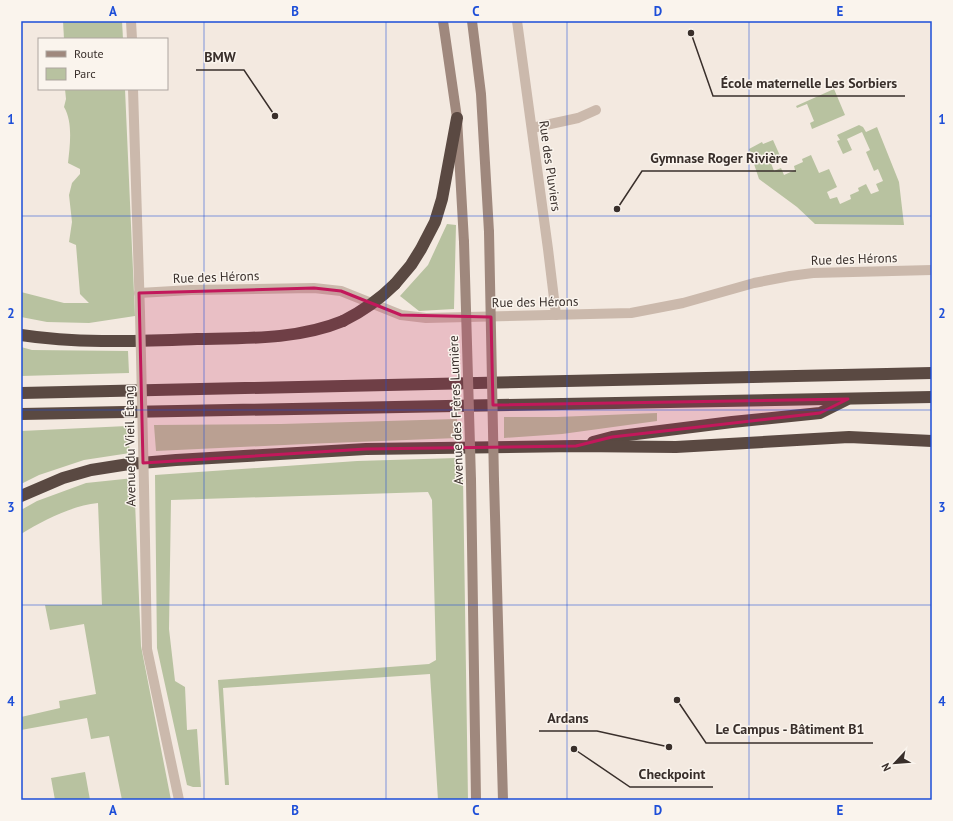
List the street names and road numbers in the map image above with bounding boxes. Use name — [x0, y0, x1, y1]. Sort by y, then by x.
street label: Rue des Pluviers — [535, 119, 565, 213]
street label: Rue des Hérons — [810, 249, 898, 269]
street label: Rue des Hérons — [172, 267, 260, 287]
street label: Rue des Hérons — [492, 293, 578, 311]
street label: Avenue des Frères Lumière — [445, 335, 467, 485]
street label: Avenue du Vieil Étang — [120, 385, 140, 507]

